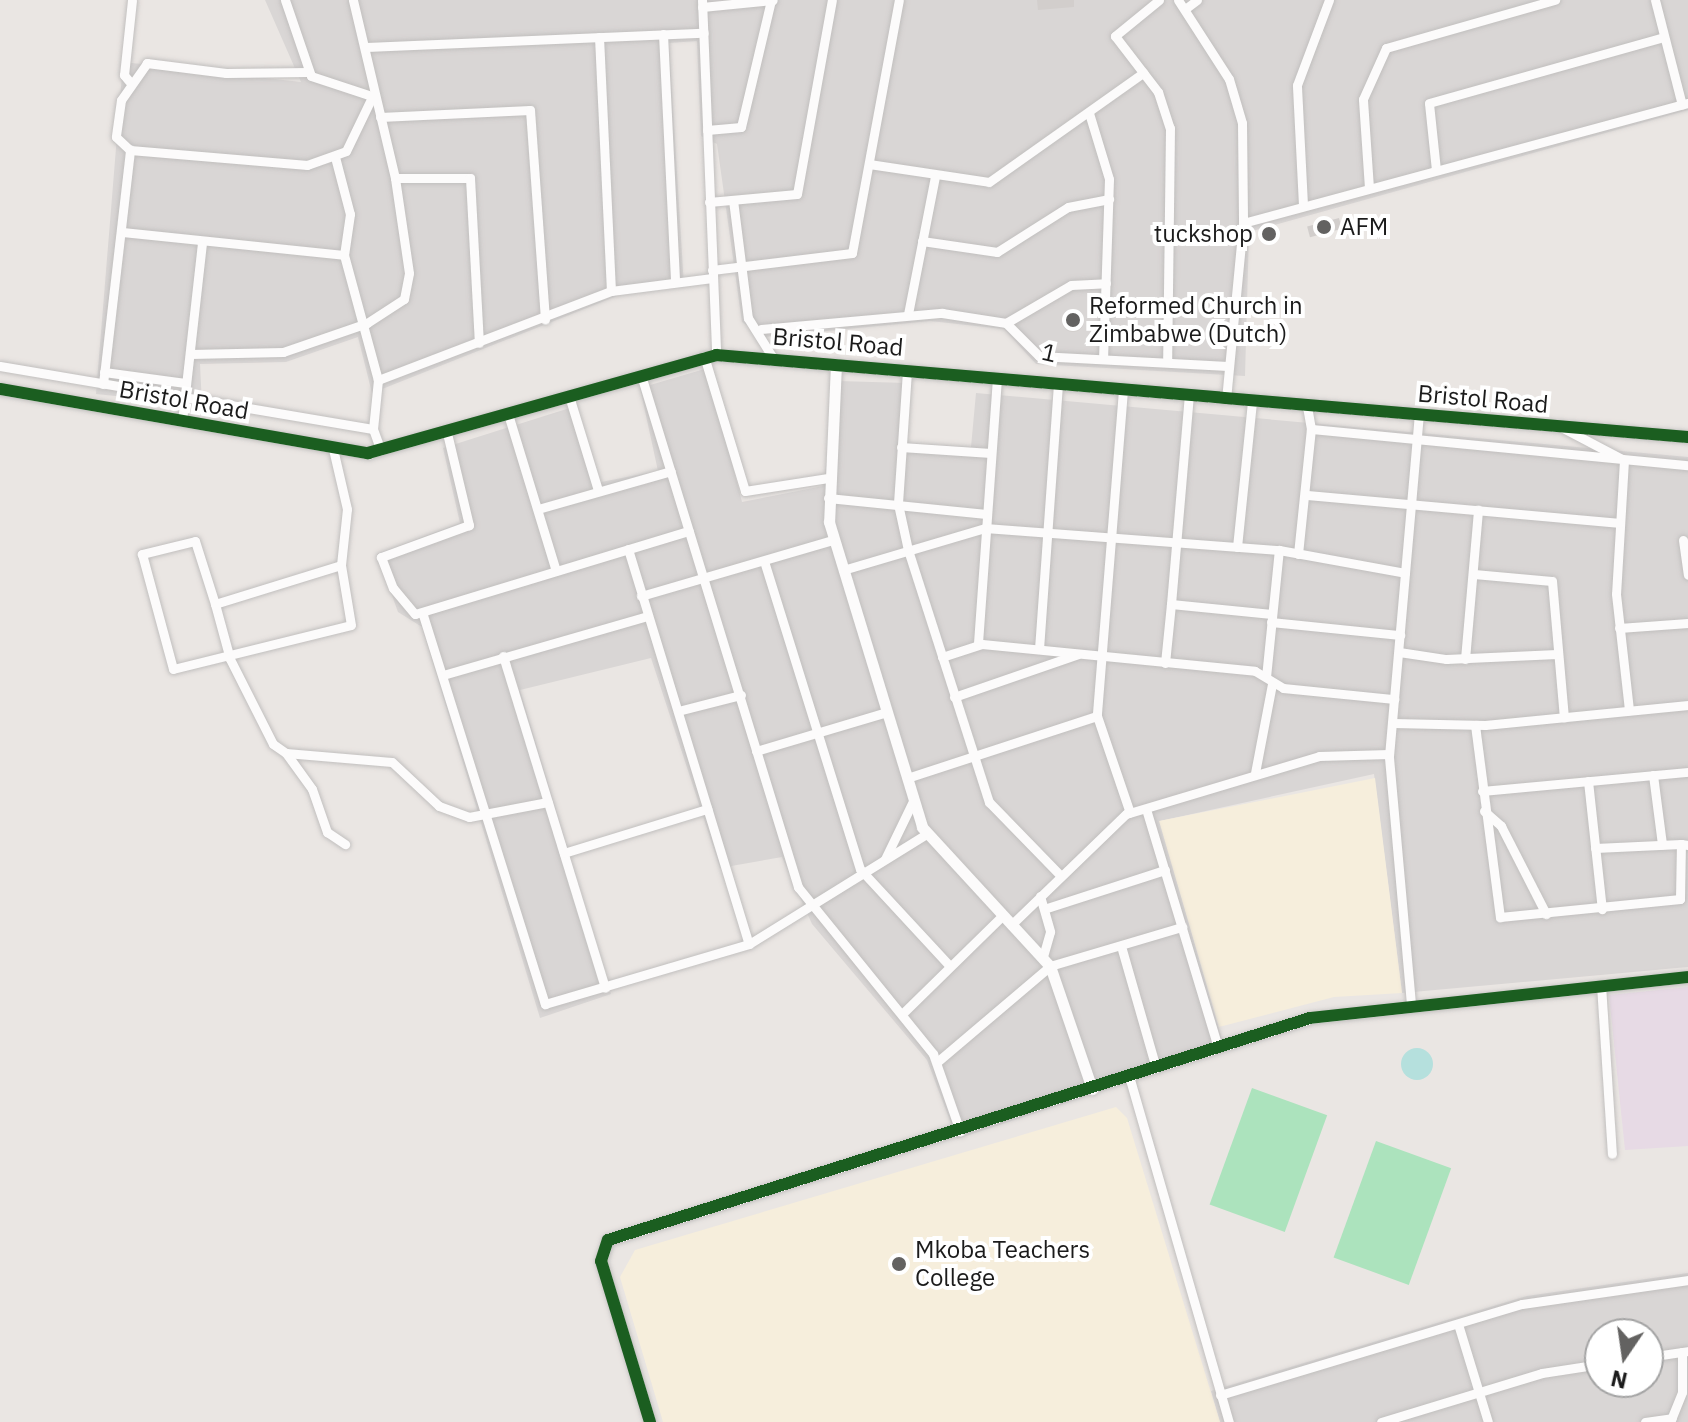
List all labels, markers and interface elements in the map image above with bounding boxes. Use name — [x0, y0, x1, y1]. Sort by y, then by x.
place label: AFM — [1340, 213, 1388, 241]
marker: AFM — [1315, 218, 1333, 236]
place label: tuckshop — [1154, 220, 1253, 248]
marker: tuckshop — [1260, 225, 1278, 243]
place label: Reformed Church in Zimbabwe (Dutch) — [1089, 292, 1303, 348]
marker: Reformed Church in Zimbabwe (Dutch) — [1064, 311, 1082, 329]
street label: Bristol Road — [771, 322, 905, 362]
street label: 1 — [1039, 337, 1059, 369]
street label: Bristol Road — [117, 374, 251, 426]
street label: Bristol Road — [1416, 379, 1550, 419]
place label: Mkoba Teachers College — [915, 1236, 1090, 1292]
marker: Mkoba Teachers College — [890, 1255, 908, 1273]
north arrow — [1584, 1318, 1664, 1398]
text: N — [1608, 1364, 1630, 1396]

